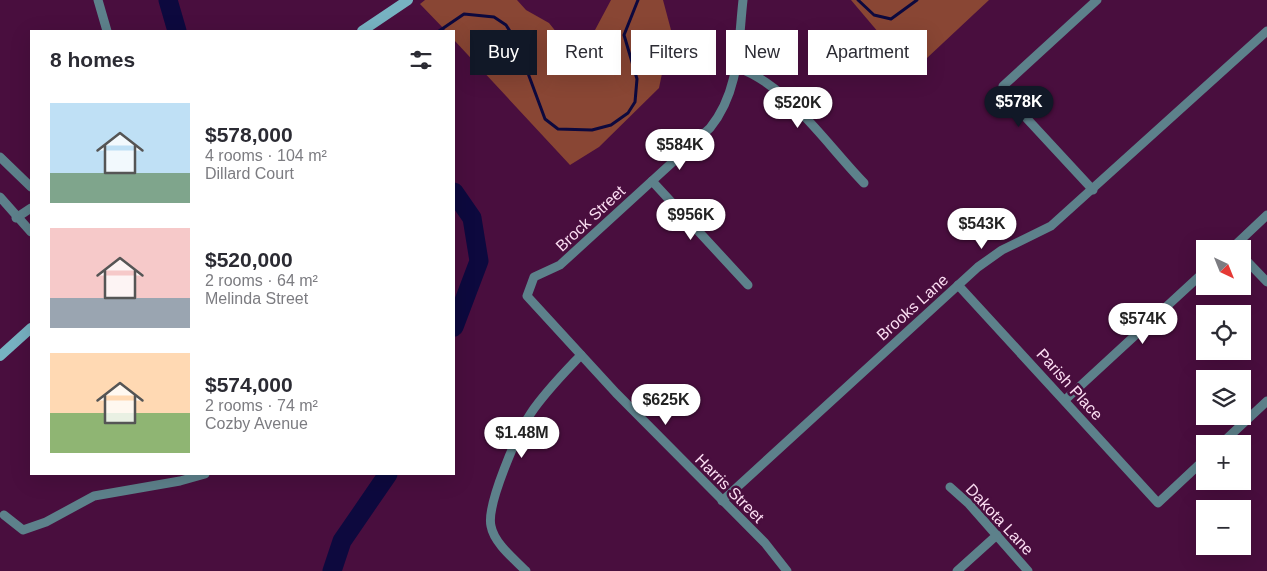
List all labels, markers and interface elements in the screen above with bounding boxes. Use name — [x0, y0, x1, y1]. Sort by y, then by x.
chip: Buy — [470, 30, 537, 75]
chip: Rent — [547, 30, 621, 75]
chip: Filters — [631, 30, 716, 75]
chip: New — [726, 30, 798, 75]
chip: Apartment — [808, 30, 927, 75]
icon: filters — [407, 46, 435, 74]
text: 8 homes — [50, 48, 135, 71]
pin: $520K — [763, 86, 833, 129]
pin: $578K — [984, 86, 1054, 128]
text: $578K — [995, 93, 1043, 110]
text: $520K — [774, 94, 822, 111]
icon: home — [90, 123, 150, 183]
text: $578,000 — [205, 123, 293, 146]
pin: $584K — [645, 128, 715, 171]
text: $584K — [656, 136, 704, 153]
text: 4 rooms · 104 m² — [205, 147, 327, 164]
text: Dillard Court — [205, 165, 294, 182]
street label: Brock Street — [552, 182, 629, 255]
pin: $956K — [656, 198, 726, 241]
text: $956K — [667, 206, 715, 223]
pin: $543K — [947, 208, 1017, 250]
text: $543K — [958, 215, 1006, 232]
north arrow — [1196, 240, 1251, 295]
map controls — [1196, 240, 1251, 555]
icon: home — [90, 248, 150, 308]
text: $520,000 — [205, 248, 293, 271]
street label: Brooks Lane — [873, 271, 951, 344]
text: 2 rooms · 64 m² — [205, 272, 318, 289]
text: Melinda Street — [205, 290, 308, 307]
pin: $574K — [1108, 302, 1178, 345]
button: locate — [1196, 305, 1251, 360]
text: $574K — [1119, 310, 1167, 327]
street label: Parish Place — [1033, 345, 1106, 423]
button: layers — [1196, 370, 1251, 425]
icon: home — [90, 373, 150, 433]
text: $574,000 — [205, 373, 293, 396]
pin: $625K — [631, 384, 701, 426]
text: $625K — [642, 391, 690, 408]
text: 2 rooms · 74 m² — [205, 397, 318, 414]
text: Cozby Avenue — [205, 415, 308, 432]
pin: $1.48M — [481, 416, 563, 459]
text: $1.48M — [495, 424, 549, 441]
button: + — [1196, 435, 1251, 490]
street label: Harris Street — [692, 451, 768, 527]
street label: Dakota Lane — [962, 480, 1037, 558]
button: − — [1196, 500, 1251, 555]

